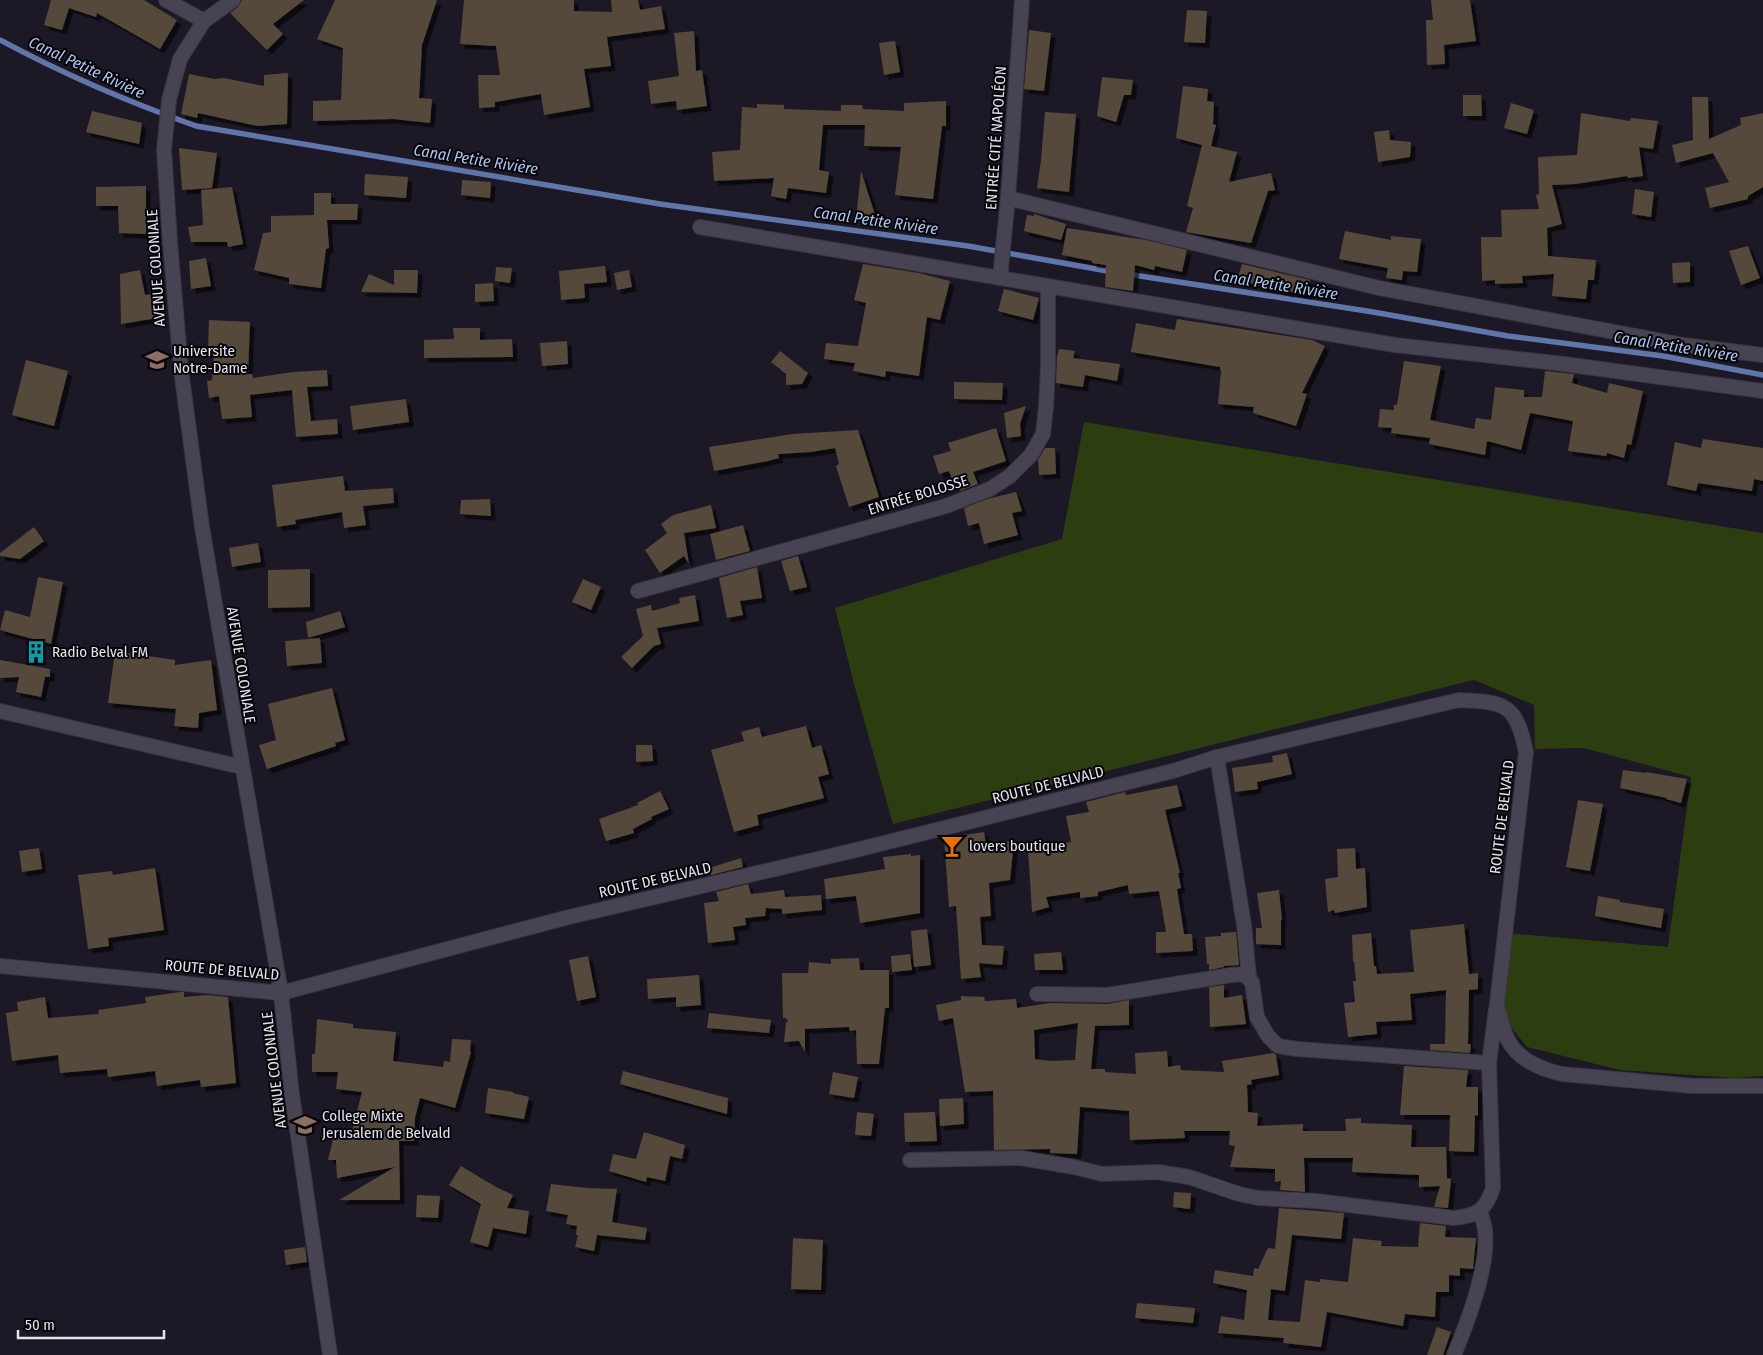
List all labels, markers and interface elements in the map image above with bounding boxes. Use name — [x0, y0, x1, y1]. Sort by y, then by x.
water label: Canal Petite Rivière — [26, 32, 148, 103]
street label: ENTRÉE CITÉ NAPOLÉON — [982, 65, 1010, 211]
water label: Canal Petite Rivière — [412, 140, 540, 179]
water label: Canal Petite Rivière — [812, 202, 940, 239]
street label: AVENUE COLONIALE — [143, 209, 169, 327]
water label: Canal Petite Rivière — [1212, 265, 1340, 304]
water label: Canal Petite Rivière — [1612, 327, 1740, 366]
place label: Universite Notre-Dame — [173, 342, 248, 377]
school or university icon: Universite Notre-Dame — [144, 347, 170, 373]
street label: ENTRÉE BOLOSSE — [866, 471, 970, 519]
street label: AVENUE COLONIALE — [223, 606, 259, 724]
building icon: Radio Belval FM — [23, 639, 49, 665]
place label: Radio Belval FM — [52, 643, 148, 661]
street label: ROUTE DE BELVALD — [1486, 759, 1518, 875]
street label: ROUTE DE BELVALD — [990, 762, 1106, 808]
bar icon: lovers boutique — [939, 833, 965, 859]
place label: lovers boutique — [969, 837, 1065, 855]
street label: ROUTE DE BELVALD — [597, 858, 713, 902]
street label: ROUTE DE BELVALD — [164, 956, 280, 984]
street label: AVENUE COLONIALE — [258, 1011, 290, 1129]
place label: College Mixte Jerusalem de Belvald — [322, 1107, 450, 1142]
school or university icon: College Mixte Jerusalem de Belvald — [292, 1112, 318, 1138]
scale bar — [18, 1308, 164, 1340]
text: 50 m — [25, 1316, 55, 1334]

